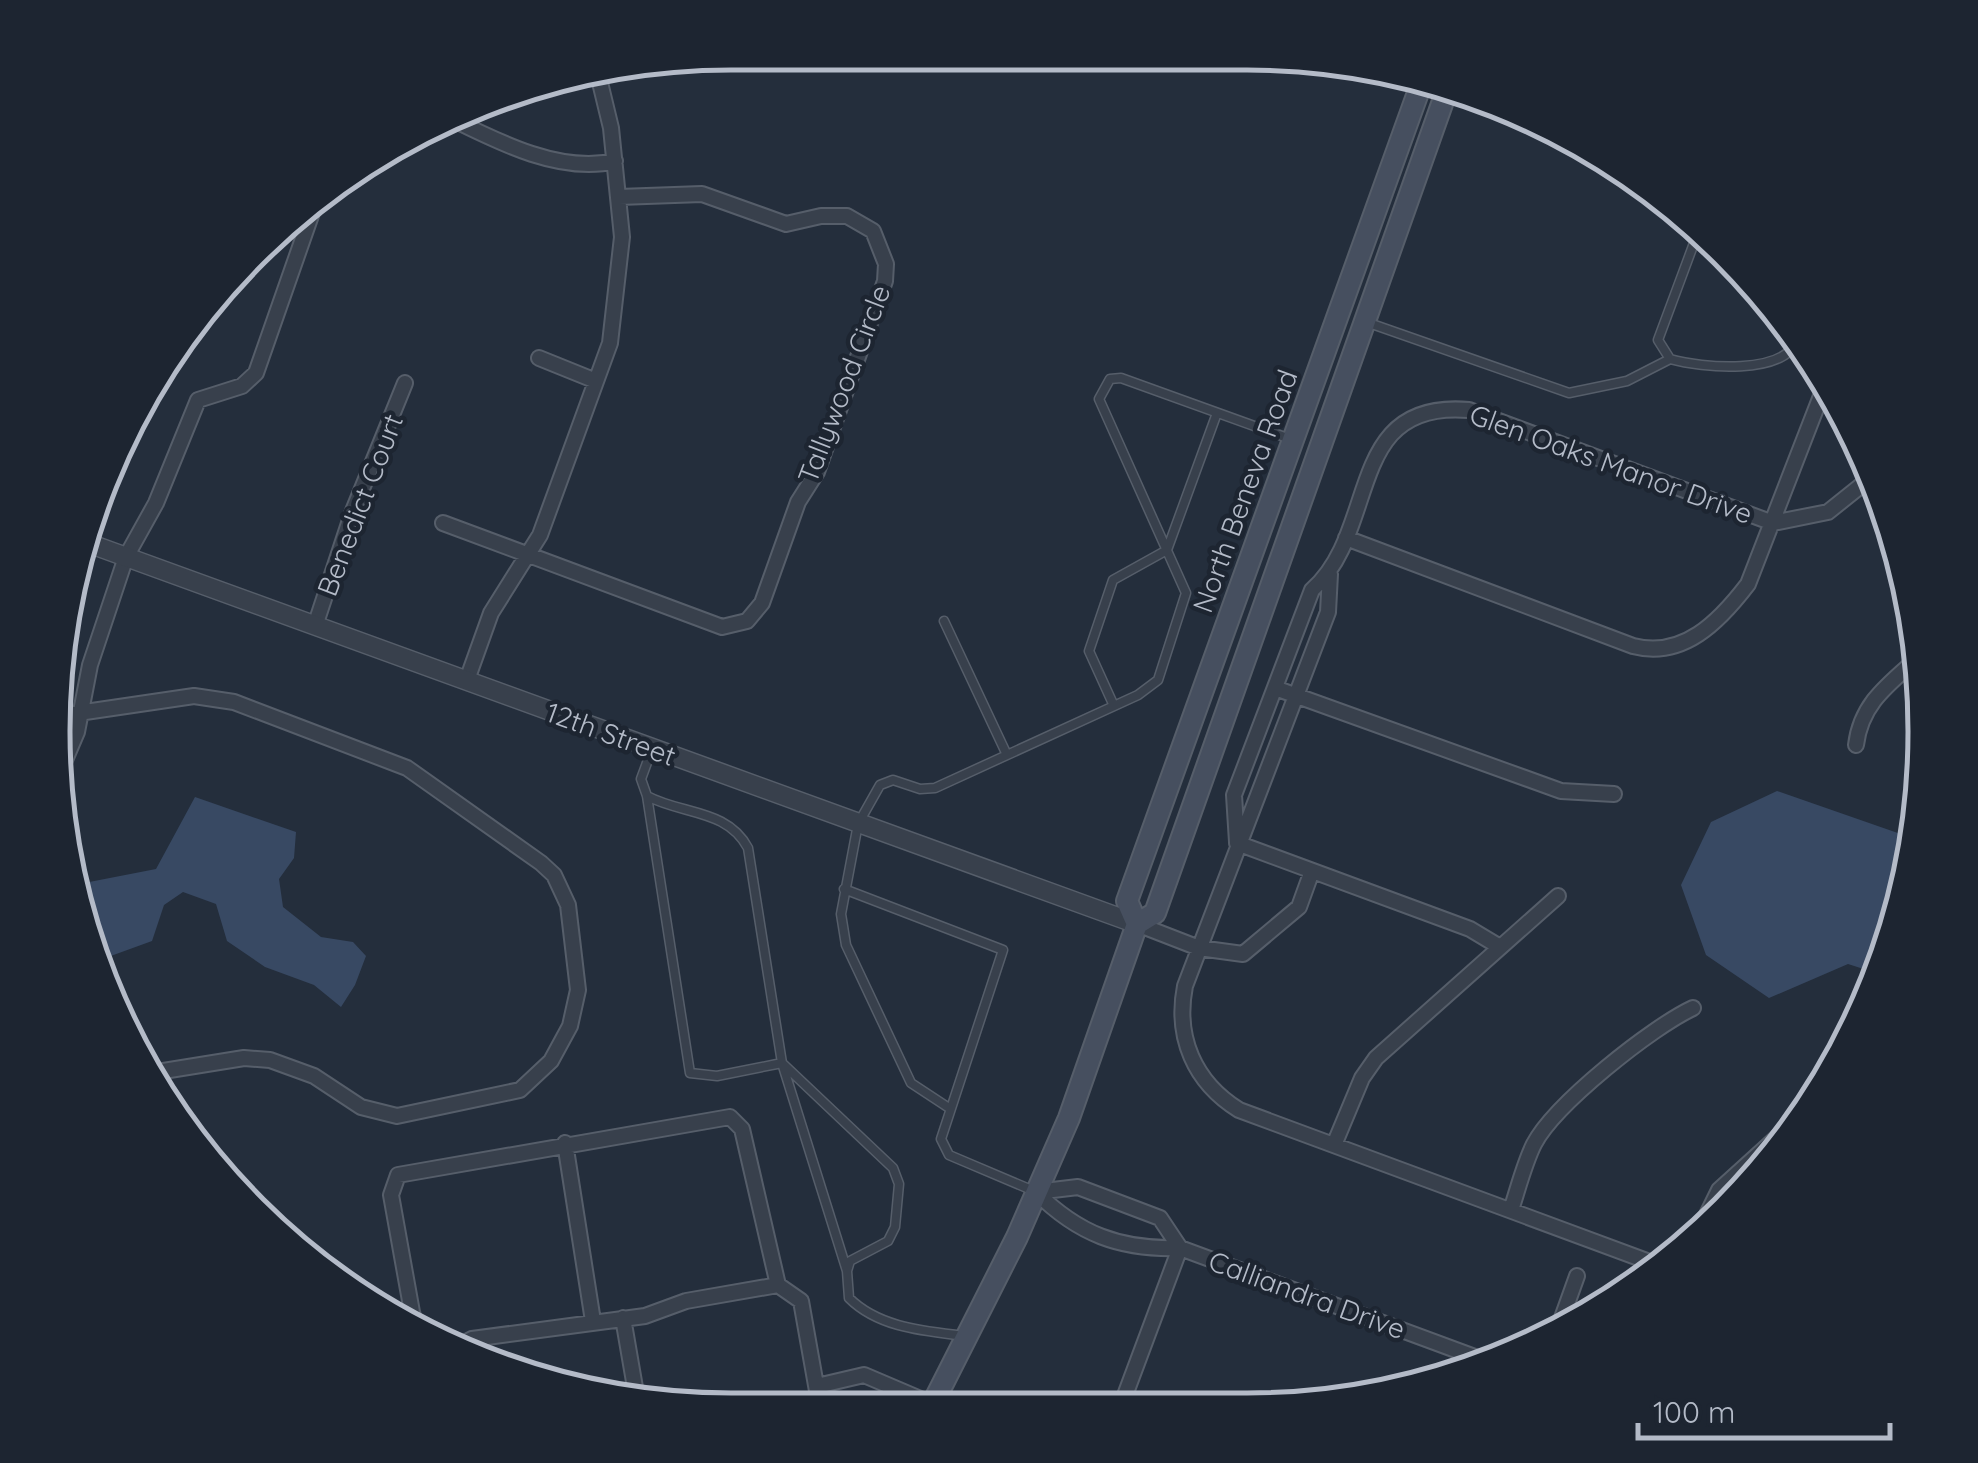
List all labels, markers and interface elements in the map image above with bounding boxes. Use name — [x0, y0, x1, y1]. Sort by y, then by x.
street label: Tallywood Circle — [790, 280, 897, 488]
street label: North Beneva Road — [1184, 365, 1305, 617]
street label: Glen Oaks Manor Drive — [1465, 396, 1757, 531]
street label: Benedict Court — [309, 409, 410, 601]
street label: 12th Street — [542, 694, 681, 773]
street label: Calliandra Drive — [1204, 1243, 1410, 1346]
scale bar — [1638, 1378, 1890, 1440]
text: 100 m — [1653, 1393, 1735, 1431]

